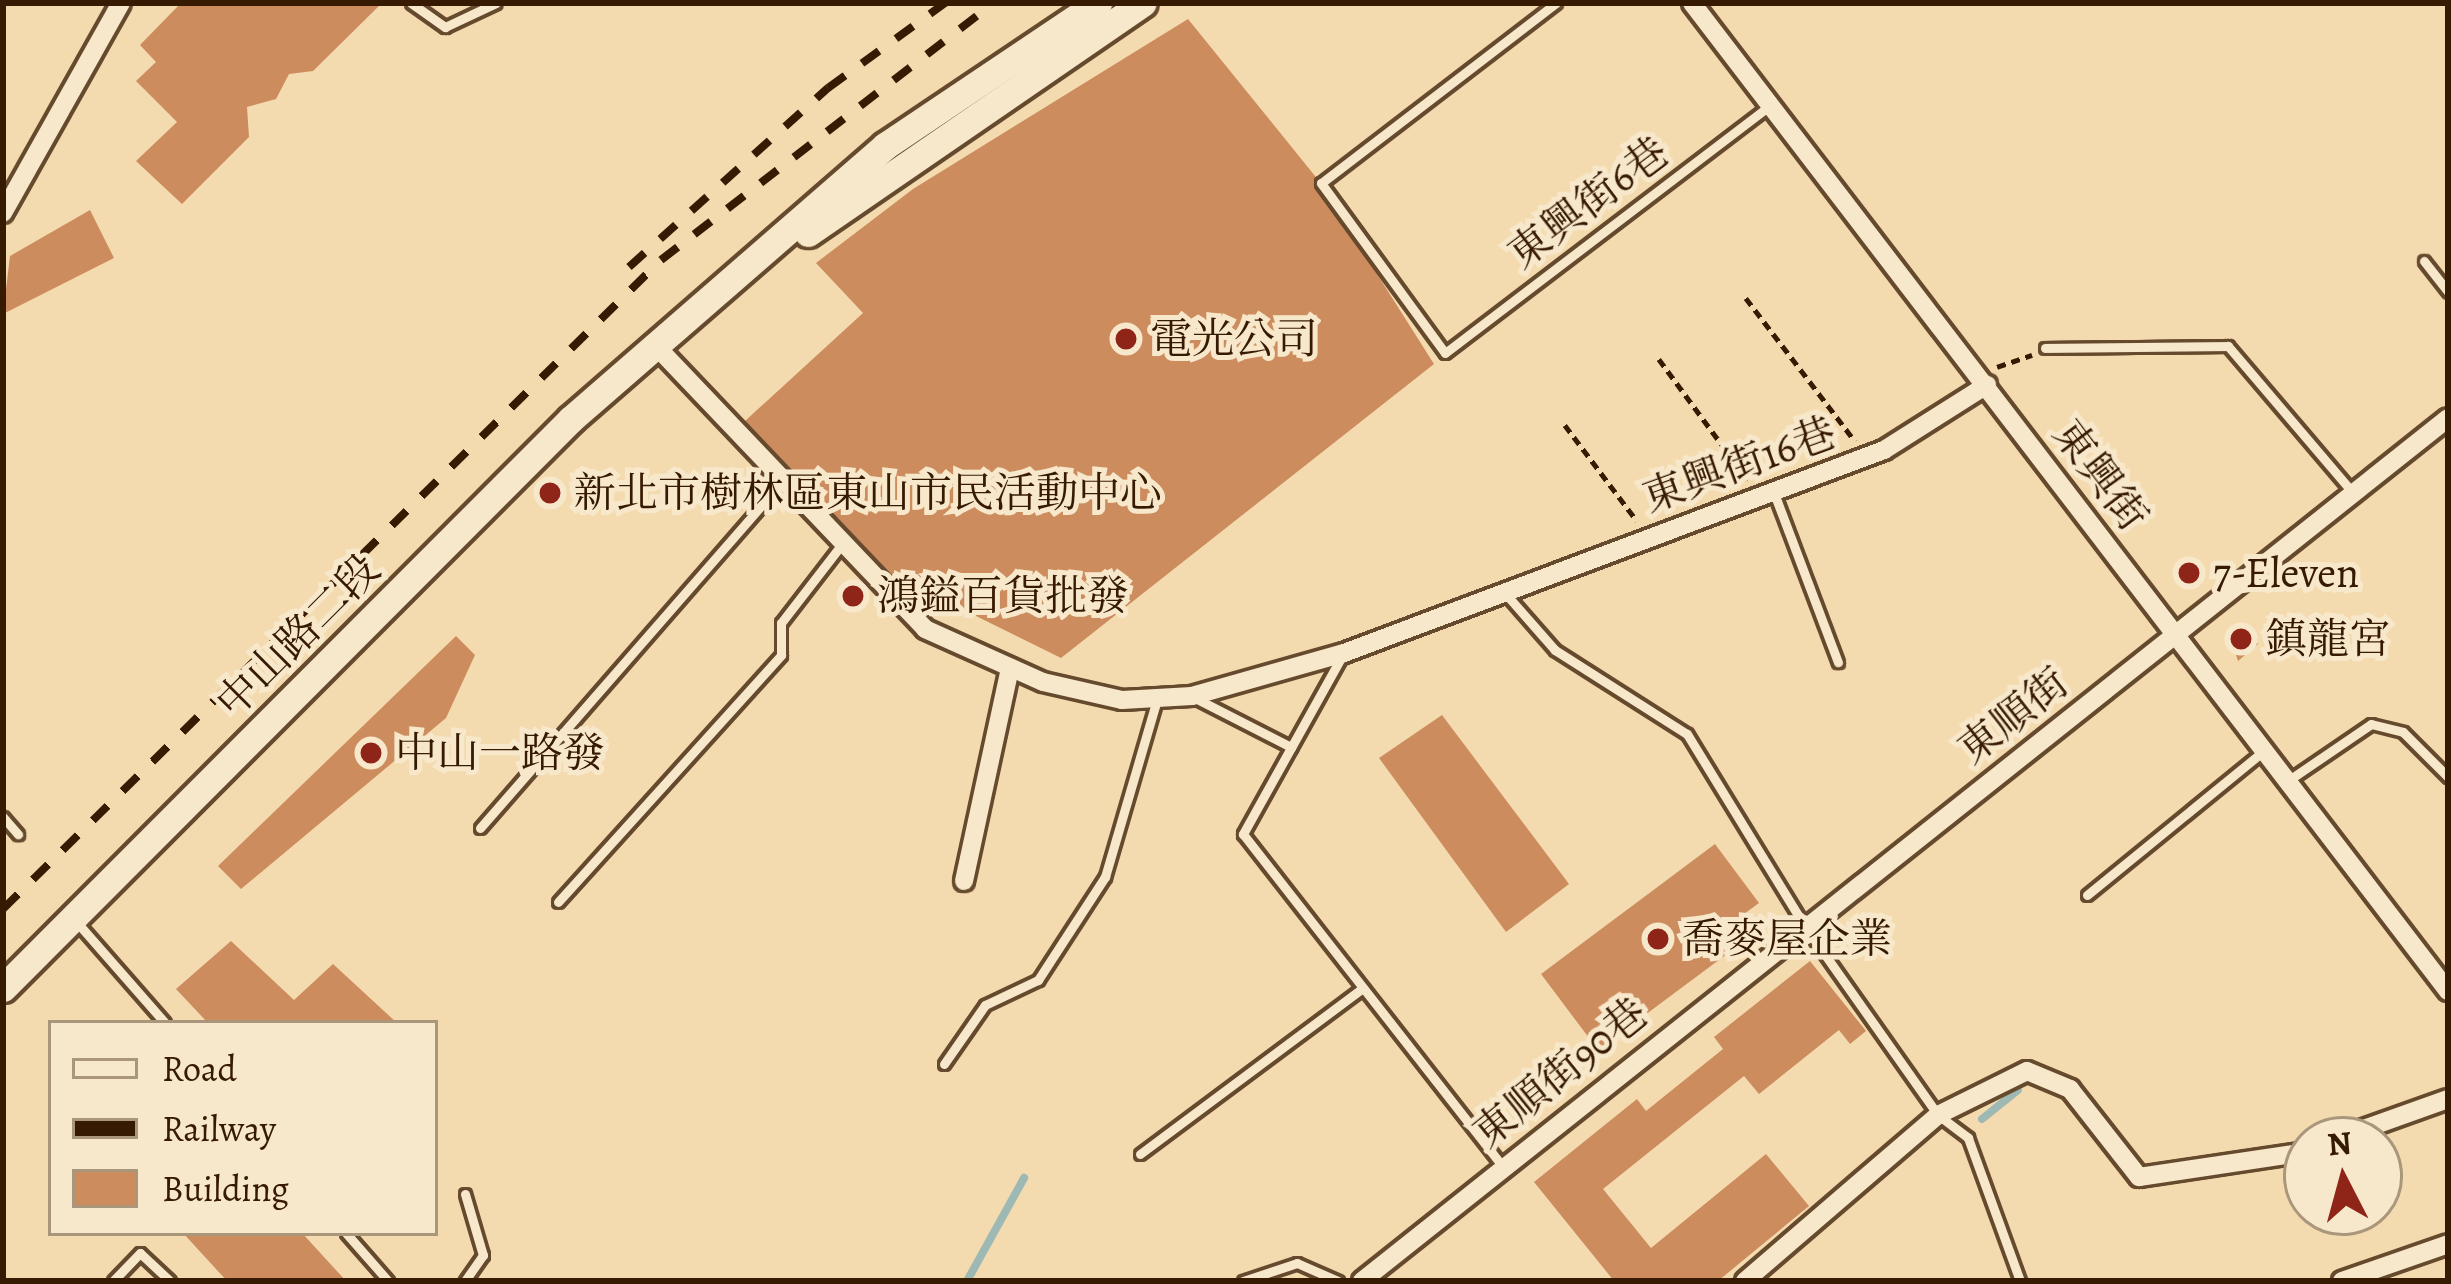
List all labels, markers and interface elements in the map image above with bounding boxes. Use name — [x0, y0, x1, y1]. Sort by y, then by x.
street label: 東興街6巷 — [1498, 126, 1678, 280]
place label: 電光公司 — [1150, 314, 1318, 364]
marker: 電光公司 — [1113, 326, 1139, 352]
street label: 東興街16巷 — [1636, 407, 1842, 523]
street label: 東興街 — [2042, 410, 2158, 540]
place label: 新北市樹林區東山市民活動中心 — [574, 468, 1162, 518]
marker: 新北市樹林區東山市民活動中心 — [537, 480, 563, 506]
street label: 中山路二段 — [206, 544, 390, 728]
place label: 7-Eleven — [2213, 548, 2359, 598]
marker: 7-Eleven — [2176, 560, 2202, 586]
place label: 鴻鎰百貨批發 — [877, 571, 1129, 621]
marker: 鴻鎰百貨批發 — [840, 583, 866, 609]
place label: 鎮龍宮 — [2265, 614, 2391, 664]
marker: 鎮龍宮 — [2228, 626, 2254, 652]
street label: 東順街 — [1948, 657, 2078, 775]
place label: 中山一路發 — [395, 728, 605, 778]
marker: 中山一路發 — [358, 740, 384, 766]
place label: 喬麥屋企業 — [1682, 914, 1892, 964]
marker: 喬麥屋企業 — [1645, 926, 1671, 952]
street label: 東順街90巷 — [1463, 987, 1657, 1159]
legend — [48, 1020, 438, 1236]
text: Road — [162, 1044, 237, 1093]
text: Railway — [162, 1104, 276, 1153]
north arrow — [2283, 1116, 2403, 1236]
text: N — [2325, 1119, 2354, 1166]
text: Building — [162, 1164, 289, 1213]

